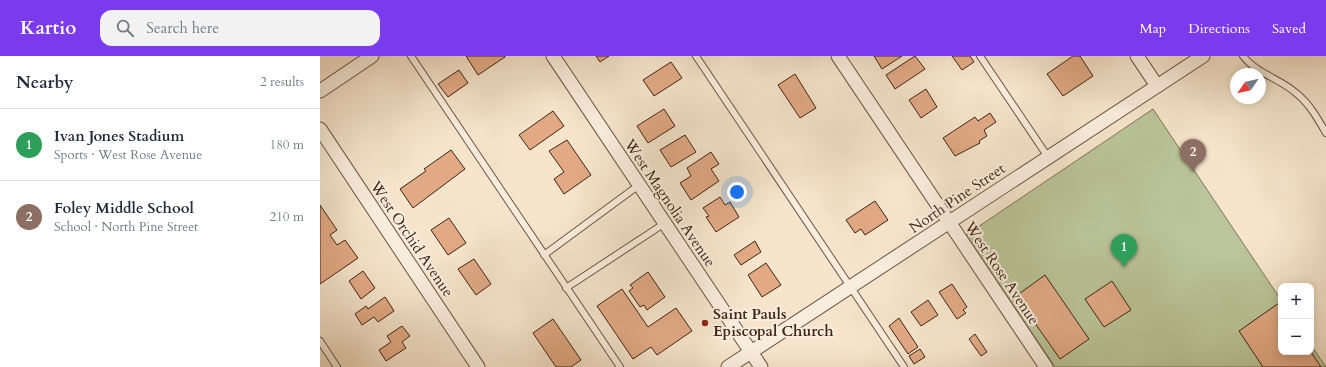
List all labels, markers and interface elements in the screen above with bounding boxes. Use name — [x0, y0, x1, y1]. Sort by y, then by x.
search box — [100, 10, 380, 46]
text: Kartio — [20, 15, 76, 41]
icon: search — [114, 17, 136, 39]
text: Search here — [146, 18, 219, 38]
text: Map — [1140, 19, 1166, 38]
text: Directions — [1188, 19, 1250, 38]
text: Saved — [1272, 19, 1306, 38]
north arrow — [1230, 68, 1266, 104]
text: Nearby — [16, 71, 73, 94]
text: 2 results — [260, 73, 304, 91]
text: Ivan Jones Stadium — [54, 126, 184, 146]
street label: West Magnolia Avenue — [619, 134, 720, 271]
text: 1 — [26, 136, 32, 154]
text: 180 m — [270, 136, 304, 154]
pin: 2 — [1180, 139, 1206, 172]
text: Sports · West Rose Avenue — [54, 146, 202, 164]
street label: North Pine Street — [905, 158, 1009, 238]
street label: West Orchid Avenue — [365, 176, 458, 301]
your location — [727, 182, 747, 202]
text: Foley Middle School — [54, 198, 194, 218]
text: 2 — [26, 208, 32, 226]
text: 210 m — [270, 208, 304, 226]
street label: West Rose Avenue — [960, 217, 1044, 329]
text: School · North Pine Street — [54, 218, 198, 236]
pin: 1 — [1111, 234, 1137, 267]
map controls — [1278, 283, 1314, 355]
button: + — [1278, 283, 1314, 319]
place label: Saint Pauls Episcopal Church — [713, 304, 834, 341]
marker: Saint Pauls Episcopal Church — [700, 318, 710, 328]
button: − — [1278, 319, 1314, 355]

